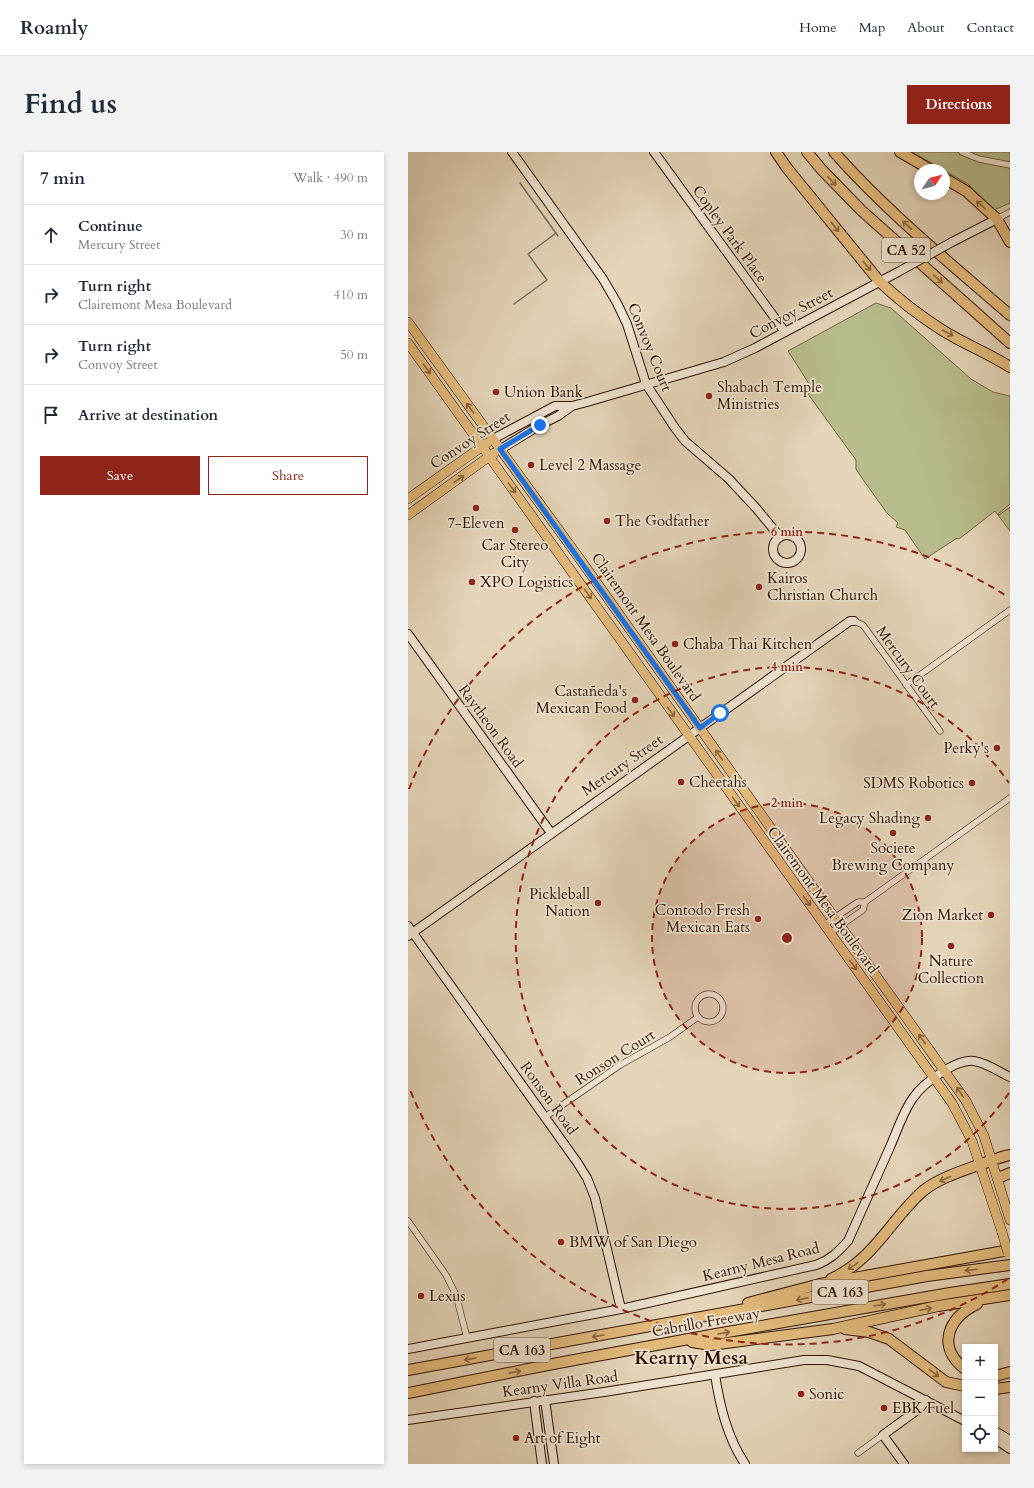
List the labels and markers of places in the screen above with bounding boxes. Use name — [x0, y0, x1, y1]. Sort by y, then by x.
place label: Shabach Temple Ministries — [717, 377, 822, 414]
place label: Union Bank — [504, 382, 583, 402]
marker: Union Bank — [491, 387, 501, 397]
marker: Shabach Temple Ministries — [704, 391, 714, 401]
place label: Level 2 Massage — [539, 455, 641, 475]
marker: Level 2 Massage — [526, 460, 536, 470]
marker: 7-Eleven — [471, 503, 481, 513]
place label: The Godfather — [615, 511, 710, 531]
place label: 7-Eleven — [447, 513, 505, 533]
marker: The Godfather — [602, 516, 612, 526]
marker: Car Stereo City — [510, 525, 520, 535]
place label: Car Stereo City — [482, 535, 548, 572]
place label: Kairos Christian Church — [767, 568, 879, 605]
place label: XPO Logistics — [480, 572, 573, 592]
marker: XPO Logistics — [467, 577, 477, 587]
marker: Kairos Christian Church — [754, 582, 764, 592]
place label: Chaba Thai Kitchen — [683, 634, 813, 654]
marker: Chaba Thai Kitchen — [670, 639, 680, 649]
place label: Castañeda's Mexican Food — [536, 681, 627, 718]
marker: Castañeda's Mexican Food — [630, 695, 640, 705]
place label: Perky's — [943, 738, 989, 758]
marker: Perky's — [992, 743, 1002, 753]
place label: Cheetahs — [689, 772, 747, 792]
place label: SDMS Robotics — [863, 773, 964, 793]
marker: Cheetahs — [676, 777, 686, 787]
marker: SDMS Robotics — [967, 778, 977, 788]
place label: Legacy Shading — [819, 808, 921, 828]
marker: Legacy Shading — [923, 813, 933, 823]
marker: Societe Brewing Company — [888, 828, 898, 838]
place label: Societe Brewing Company — [832, 838, 955, 875]
place label: Pickleball Nation — [529, 884, 590, 921]
marker: Pickleball Nation — [593, 898, 603, 908]
place label: Contodo Fresh Mexican Eats — [655, 900, 751, 937]
place label: Zion Market — [902, 905, 983, 925]
marker: Zion Market — [986, 910, 996, 920]
marker: Contodo Fresh Mexican Eats — [753, 914, 763, 924]
centre of rings — [780, 931, 794, 945]
marker: Nature Collection — [946, 941, 956, 951]
place label: Nature Collection — [918, 951, 985, 988]
place label: BMW of San Diego — [569, 1232, 697, 1252]
marker: BMW of San Diego — [556, 1237, 566, 1247]
place label: Lexus — [429, 1286, 466, 1306]
marker: Lexus — [416, 1291, 426, 1301]
place label: Sonic — [809, 1384, 844, 1404]
marker: Sonic — [796, 1389, 806, 1399]
place label: EBK Fuel — [892, 1398, 954, 1418]
marker: EBK Fuel — [879, 1403, 889, 1413]
place label: Art of Eight — [524, 1428, 601, 1448]
marker: Art of Eight — [511, 1433, 521, 1443]

